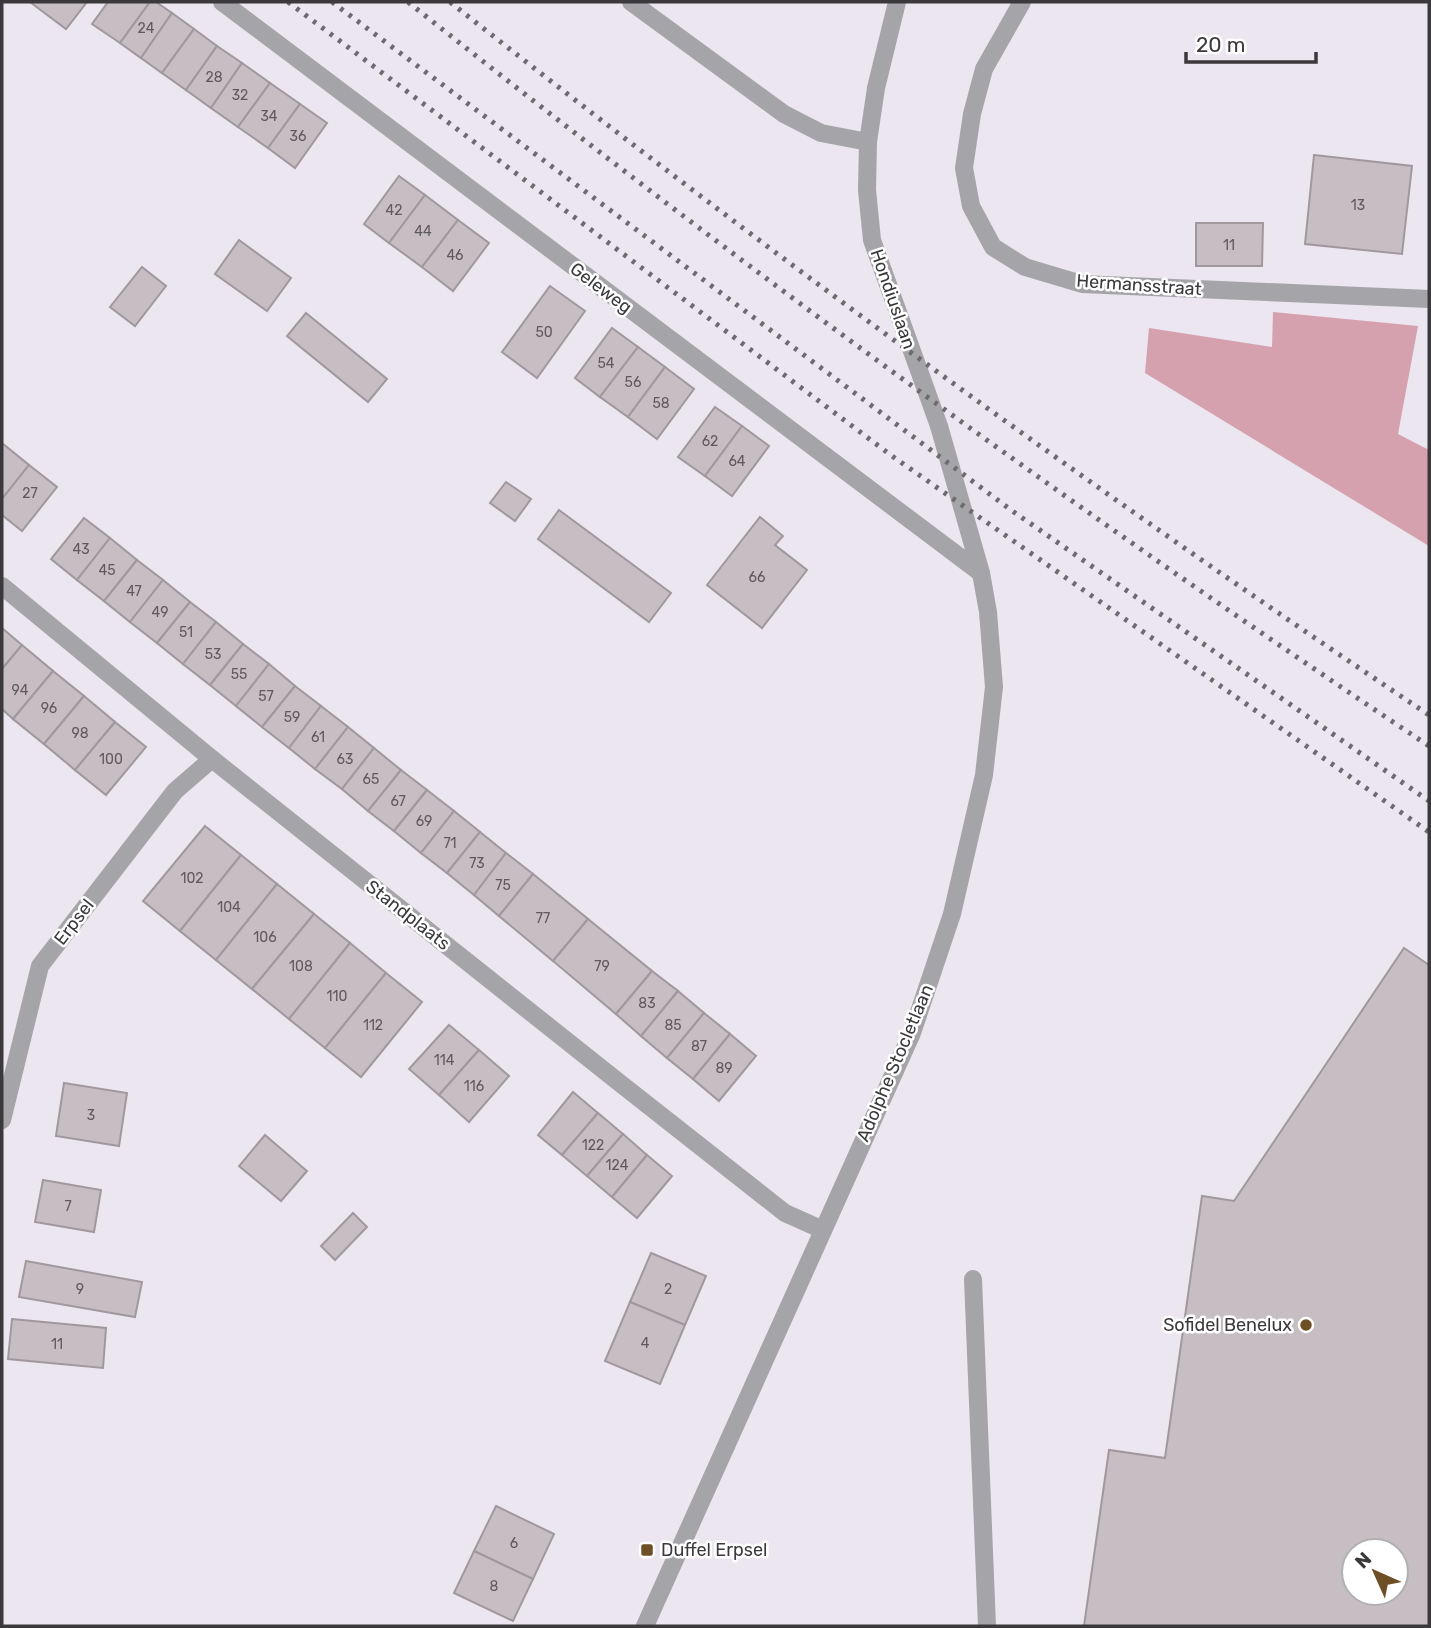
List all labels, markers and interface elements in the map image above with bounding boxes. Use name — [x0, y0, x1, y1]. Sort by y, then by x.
house number: 24 — [138, 20, 155, 37]
scale bar — [1186, 21, 1316, 65]
text: 20 m — [1196, 32, 1245, 57]
house number: 28 — [205, 69, 223, 86]
house number: 32 — [232, 87, 248, 104]
house number: 34 — [260, 108, 278, 125]
house number: 36 — [290, 128, 306, 145]
house number: 13 — [1351, 197, 1365, 214]
house number: 42 — [386, 202, 402, 219]
house number: 44 — [414, 223, 432, 240]
house number: 11 — [1223, 237, 1235, 254]
street label: Hondiuslaan — [866, 246, 920, 352]
house number: 46 — [446, 247, 464, 264]
street label: Geleweg — [566, 258, 636, 318]
street label: Hermansstraat — [1076, 270, 1202, 300]
house number: 50 — [535, 324, 553, 341]
house number: 54 — [597, 355, 615, 372]
house number: 56 — [625, 374, 641, 391]
house number: 58 — [652, 395, 670, 412]
house number: 62 — [702, 433, 718, 450]
house number: 64 — [728, 453, 746, 470]
house number: 27 — [22, 485, 38, 502]
house number: 43 — [72, 541, 90, 558]
house number: 45 — [98, 562, 116, 579]
house number: 66 — [749, 569, 765, 586]
house number: 47 — [126, 583, 142, 600]
house number: 49 — [152, 604, 168, 621]
house number: 51 — [179, 624, 193, 641]
house number: 53 — [205, 646, 221, 663]
house number: 55 — [231, 666, 247, 683]
house number: 94 — [12, 682, 29, 699]
house number: 57 — [258, 688, 274, 705]
house number: 96 — [41, 700, 57, 717]
house number: 59 — [284, 709, 300, 726]
house number: 98 — [71, 725, 89, 742]
house number: 61 — [311, 729, 325, 746]
house number: 100 — [99, 751, 123, 768]
house number: 63 — [337, 751, 353, 768]
house number: 65 — [363, 771, 379, 788]
house number: 67 — [390, 793, 406, 810]
house number: 69 — [416, 813, 432, 830]
house number: 71 — [443, 835, 457, 852]
house number: 73 — [469, 855, 485, 872]
house number: 102 — [180, 870, 204, 887]
street label: Standplaats — [361, 875, 455, 955]
house number: 75 — [495, 877, 511, 894]
street label: Erpsel — [49, 895, 99, 949]
house number: 104 — [217, 899, 241, 916]
house number: 77 — [536, 910, 550, 927]
house number: 106 — [253, 929, 277, 946]
house number: 108 — [289, 958, 313, 975]
house number: 79 — [594, 958, 610, 975]
street label: Adolphe Stocletlaan — [852, 981, 938, 1145]
house number: 110 — [327, 988, 348, 1005]
house number: 83 — [638, 995, 656, 1012]
house number: 112 — [363, 1017, 383, 1034]
house number: 85 — [664, 1017, 682, 1034]
house number: 87 — [691, 1038, 707, 1055]
house number: 114 — [434, 1052, 455, 1069]
house number: 89 — [715, 1060, 733, 1077]
house number: 116 — [464, 1078, 484, 1095]
house number: 3 — [87, 1107, 95, 1124]
house number: 122 — [582, 1137, 604, 1154]
house number: 124 — [606, 1157, 629, 1174]
house number: 7 — [64, 1198, 72, 1215]
house number: 9 — [76, 1281, 84, 1298]
house number: 2 — [664, 1281, 672, 1298]
place label: Sofidel Benelux — [1163, 1314, 1292, 1336]
marker: Sofidel Benelux — [1298, 1317, 1314, 1333]
house number: 4 — [641, 1335, 650, 1352]
house number: 11 — [51, 1336, 63, 1353]
house number: 6 — [510, 1535, 518, 1552]
north arrow — [1340, 1537, 1410, 1607]
place label: Duffel Erpsel — [661, 1539, 767, 1561]
marker: Duffel Erpsel — [639, 1542, 655, 1558]
text: N — [1350, 1547, 1376, 1573]
house number: 8 — [490, 1578, 499, 1595]

